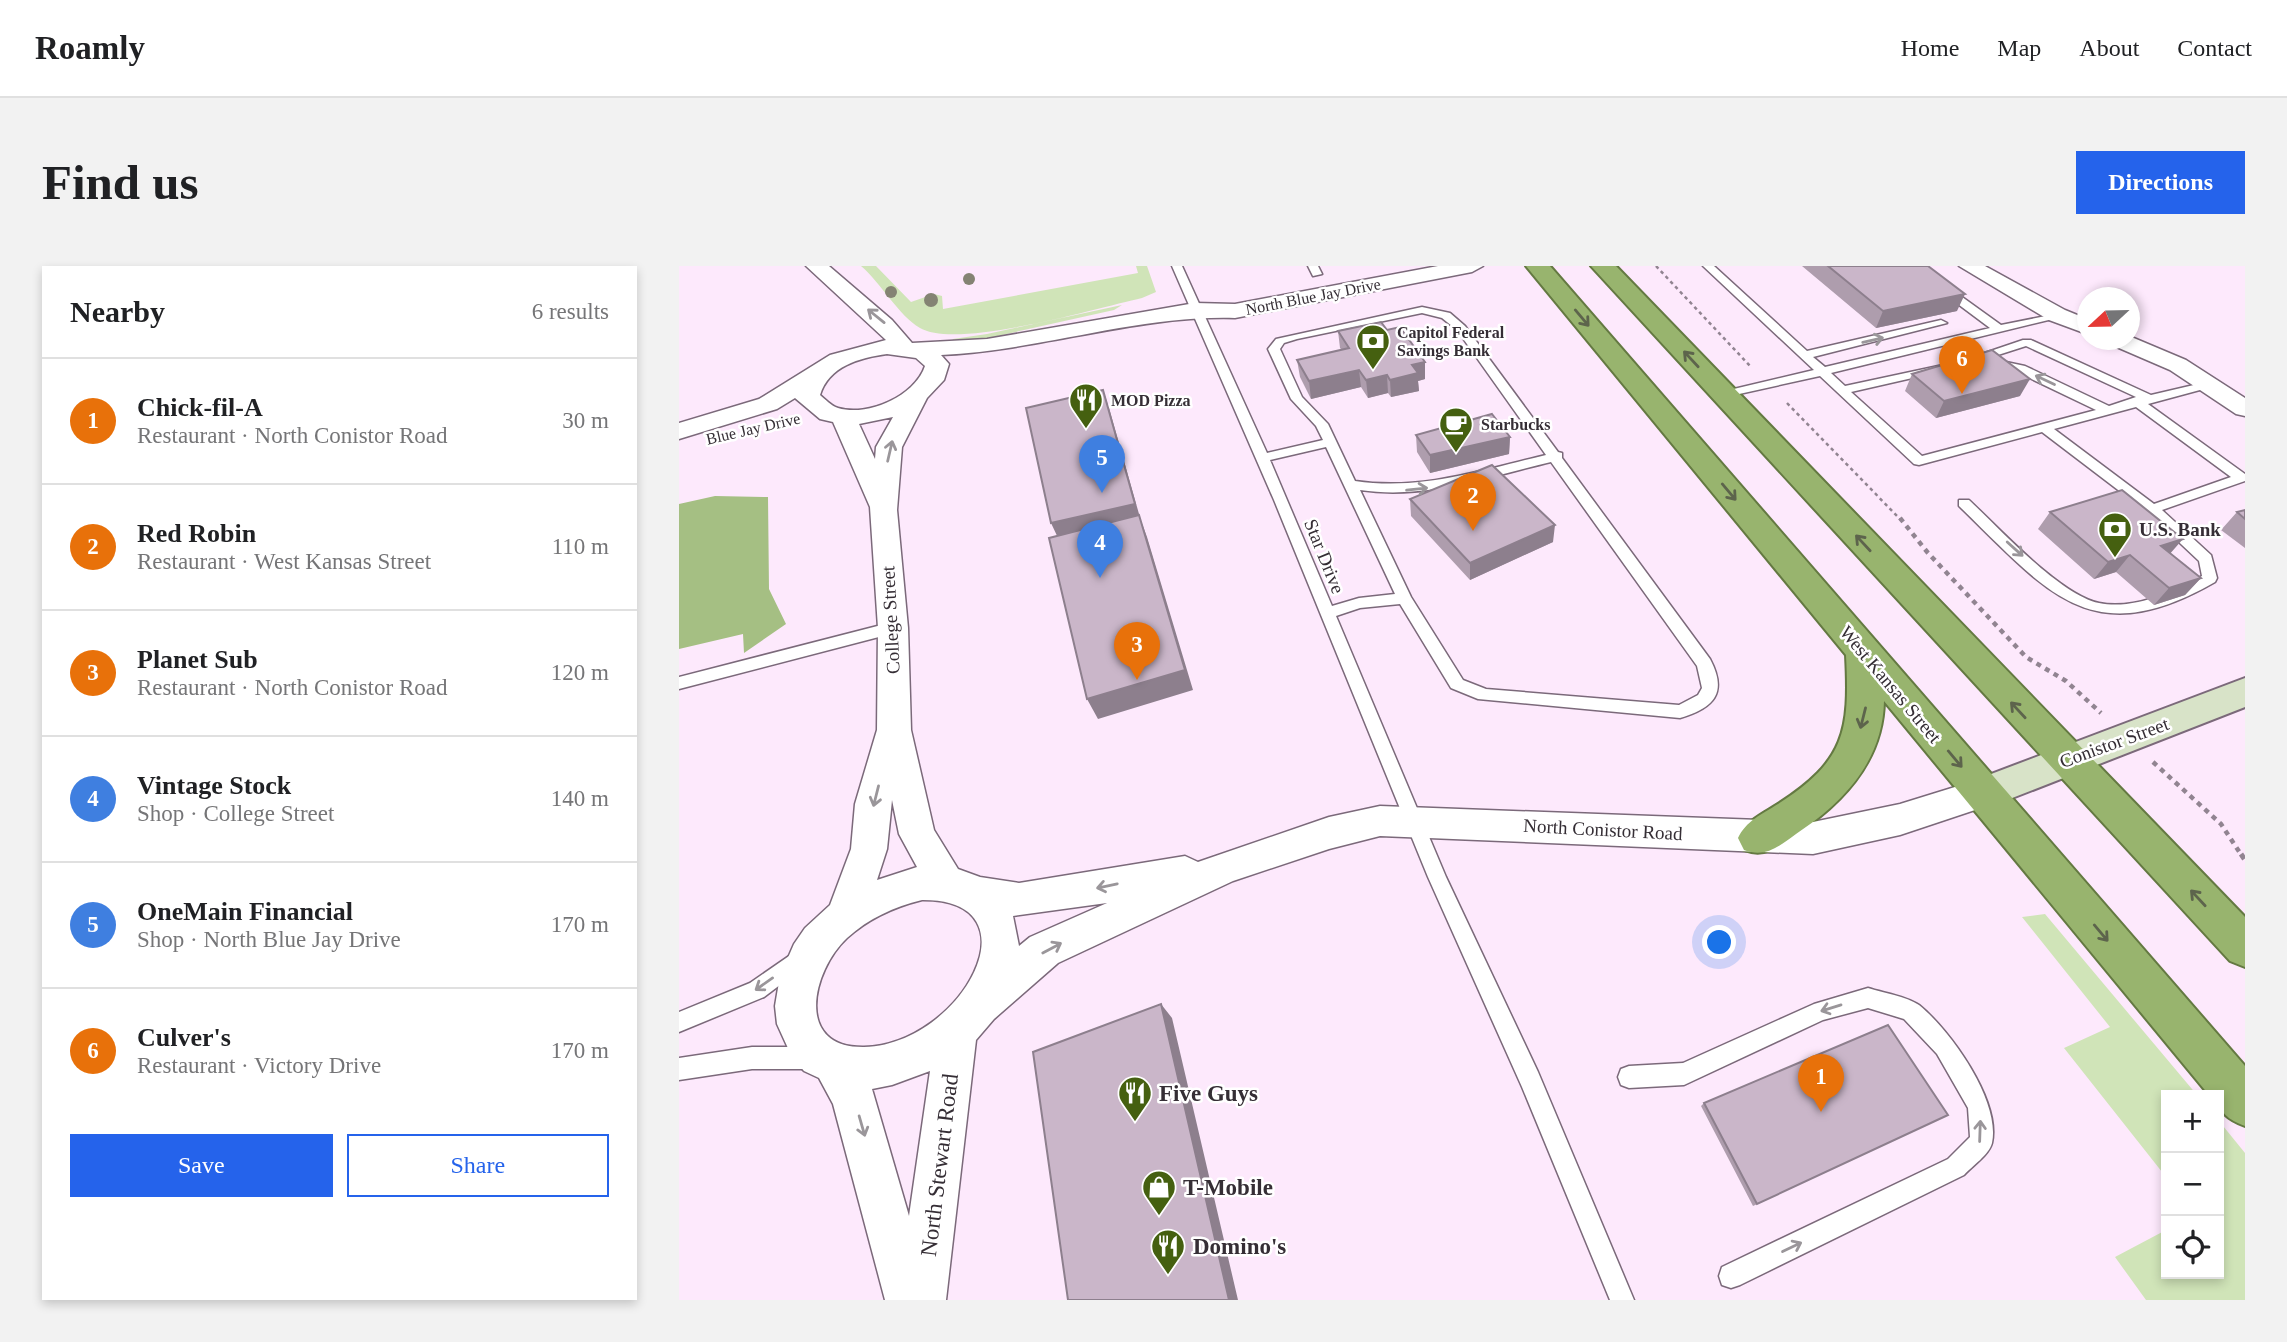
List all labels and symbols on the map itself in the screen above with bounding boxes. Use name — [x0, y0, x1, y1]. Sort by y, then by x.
street label: North Blue Jay Drive — [1244, 275, 1382, 319]
north arrow — [2077, 287, 2140, 350]
one-way arrow — [868, 308, 886, 324]
one-way arrow — [1574, 309, 1590, 327]
bank icon: Capitol Federal Savings Bank — [1354, 322, 1392, 371]
place label: Capitol Federal Savings Bank — [1397, 324, 1505, 360]
one-way arrow — [1861, 332, 1884, 346]
pin: 6 — [1939, 336, 1985, 394]
one-way arrow — [1683, 350, 1699, 368]
one-way arrow — [2035, 372, 2056, 386]
restaurant icon: MOD Pizza — [1067, 381, 1105, 430]
place label: MOD Pizza — [1111, 392, 1191, 409]
cafe icon: Starbucks — [1437, 405, 1475, 454]
street label: Blue Jay Drive — [704, 409, 802, 449]
place label: Starbucks — [1481, 416, 1550, 433]
pin: 5 — [1079, 435, 1125, 493]
one-way arrow — [885, 441, 898, 463]
pin: 2 — [1450, 473, 1496, 531]
one-way arrow — [1405, 482, 1428, 495]
one-way arrow — [1721, 483, 1737, 501]
bank icon: U.S. Bank — [2096, 510, 2134, 559]
street label: Star Drive — [1300, 516, 1349, 597]
place label: U.S. Bank — [2139, 519, 2221, 540]
pin: 4 — [1077, 520, 1123, 578]
one-way arrow — [1855, 535, 1872, 552]
one-way arrow — [2006, 541, 2024, 557]
street label: College Street — [877, 565, 904, 675]
pin: 3 — [1114, 622, 1160, 680]
street label: West Kansas Street — [1836, 622, 1946, 748]
one-way arrow — [2010, 702, 2027, 719]
one-way arrow — [1856, 706, 1869, 729]
street label: Conistor Street — [2057, 713, 2172, 772]
one-way arrow — [1947, 750, 1963, 768]
one-way arrow — [868, 784, 882, 807]
street label: North Conistor Road — [1523, 815, 1684, 844]
one-way arrow — [1096, 880, 1119, 894]
one-way arrow — [2190, 890, 2207, 907]
one-way arrow — [2094, 924, 2109, 942]
your location — [1702, 925, 1736, 959]
one-way arrow — [1041, 940, 1061, 954]
one-way arrow — [755, 977, 774, 991]
one-way arrow — [1820, 1003, 1842, 1016]
pin: 1 — [1798, 1054, 1844, 1112]
street label: North Stewart Road — [916, 1072, 963, 1258]
restaurant icon: Five Guys — [1116, 1074, 1154, 1123]
place label: Five Guys — [1159, 1081, 1258, 1106]
one-way arrow — [856, 1114, 869, 1137]
one-way arrow — [1973, 1120, 1986, 1143]
shop icon: T-Mobile — [1140, 1168, 1178, 1217]
place label: T-Mobile — [1183, 1175, 1273, 1200]
restaurant icon: Domino's — [1149, 1227, 1187, 1276]
place label: Domino's — [1193, 1234, 1286, 1259]
one-way arrow — [1781, 1239, 1802, 1253]

